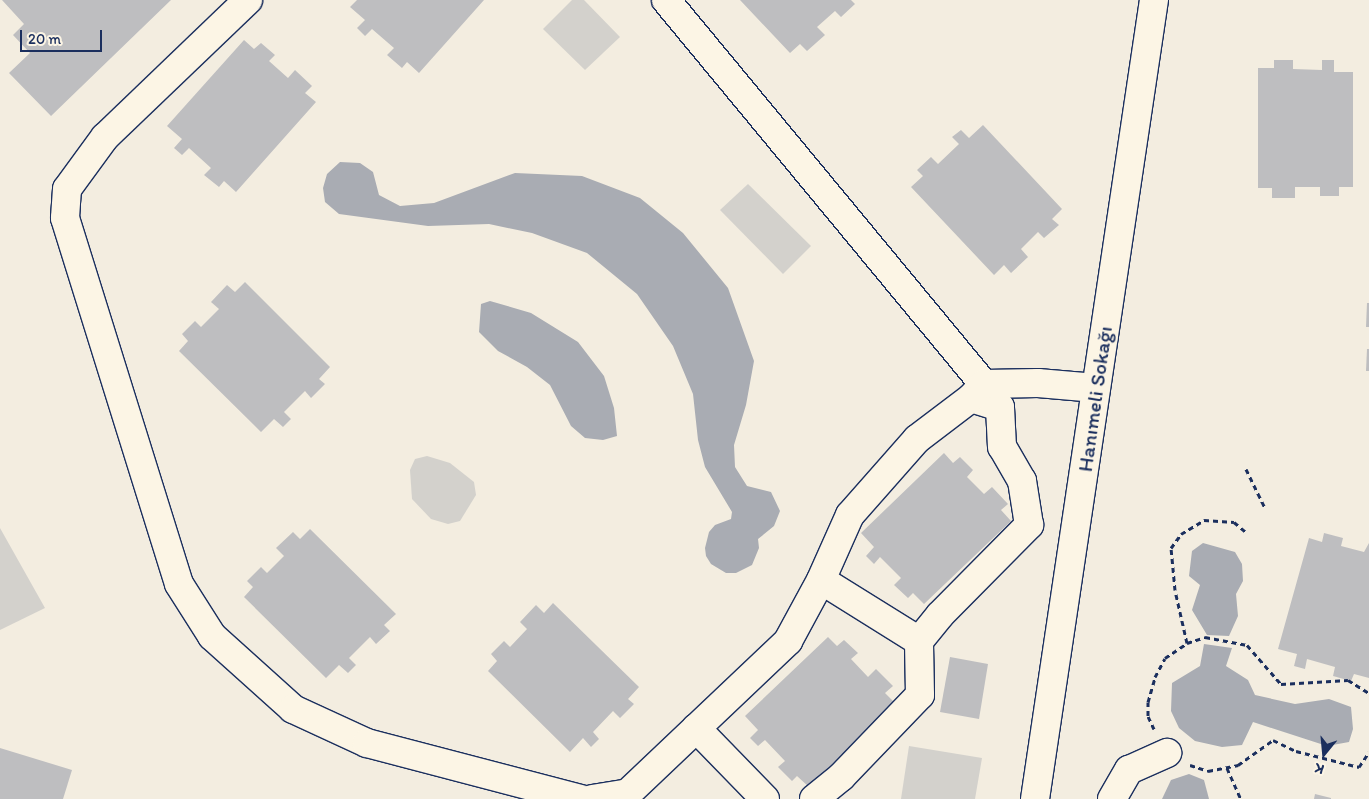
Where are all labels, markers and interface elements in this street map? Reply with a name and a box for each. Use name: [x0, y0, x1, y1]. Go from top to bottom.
scale bar: [22, 20, 105, 52]
text: 20 m: [28, 30, 61, 48]
street label: Hanımeli Sokağı: [1072, 325, 1118, 473]
north arrow: [1299, 729, 1349, 779]
text: K: [1313, 759, 1326, 778]

